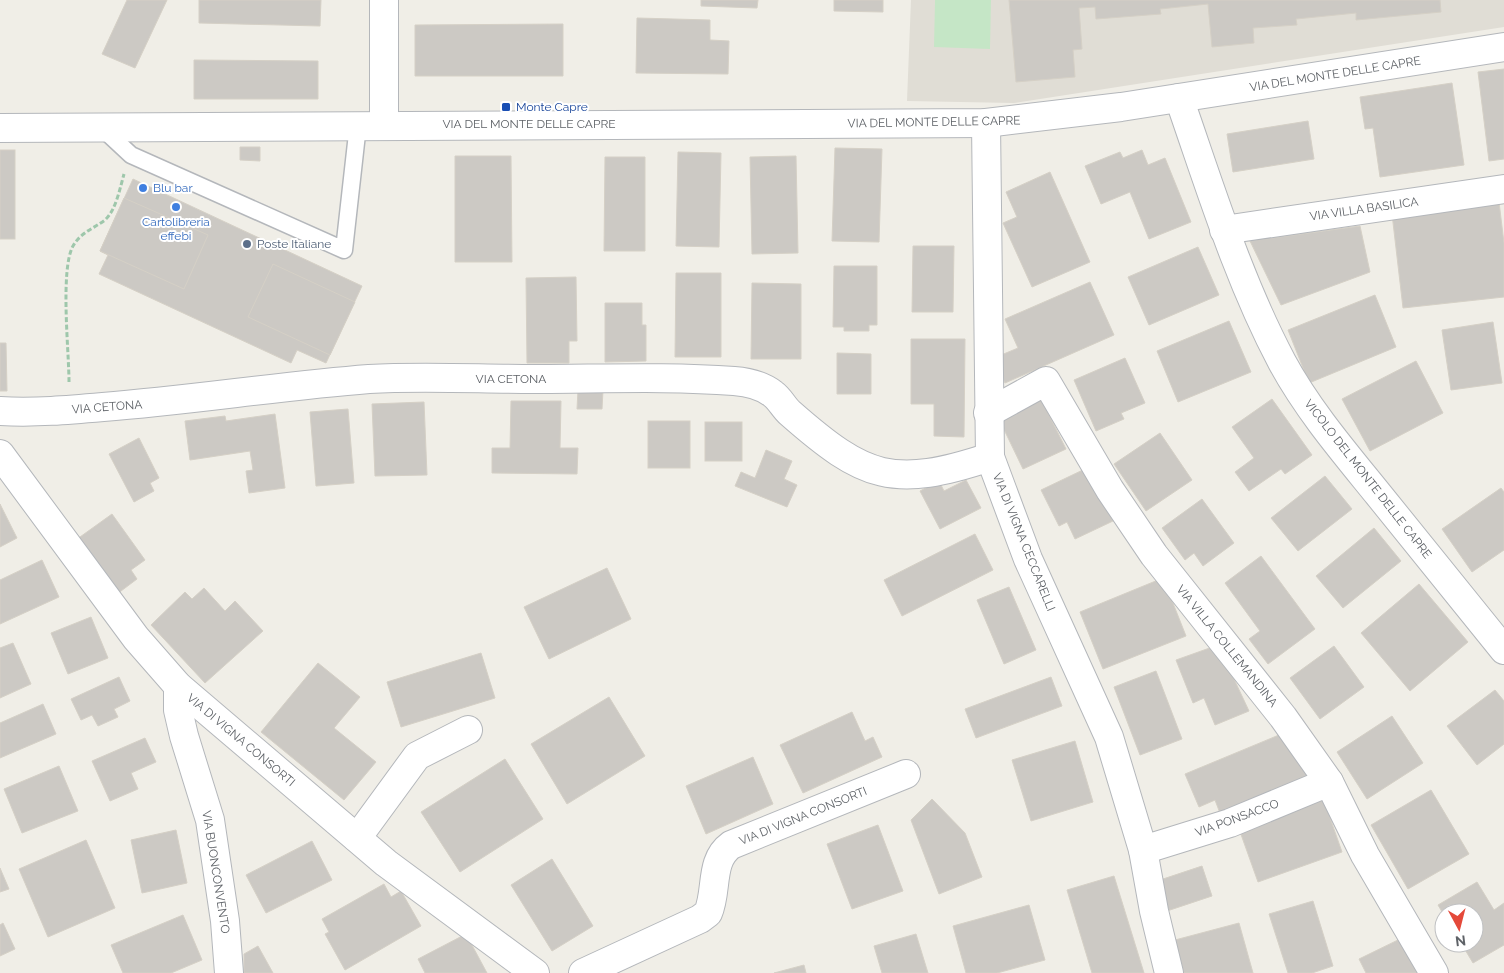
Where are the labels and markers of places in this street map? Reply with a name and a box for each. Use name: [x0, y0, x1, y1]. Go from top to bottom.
place label: Monte Capre: [516, 100, 588, 114]
marker: Monte Capre: [500, 101, 512, 113]
place label: Blu bar: [153, 181, 193, 195]
marker: Blu bar: [137, 182, 149, 194]
marker: Cartolibreria effebi: [170, 201, 182, 213]
place label: Cartolibreria effebi: [142, 215, 210, 243]
place label: Poste Italiane: [257, 237, 331, 251]
marker: Poste Italiane: [241, 238, 253, 250]

